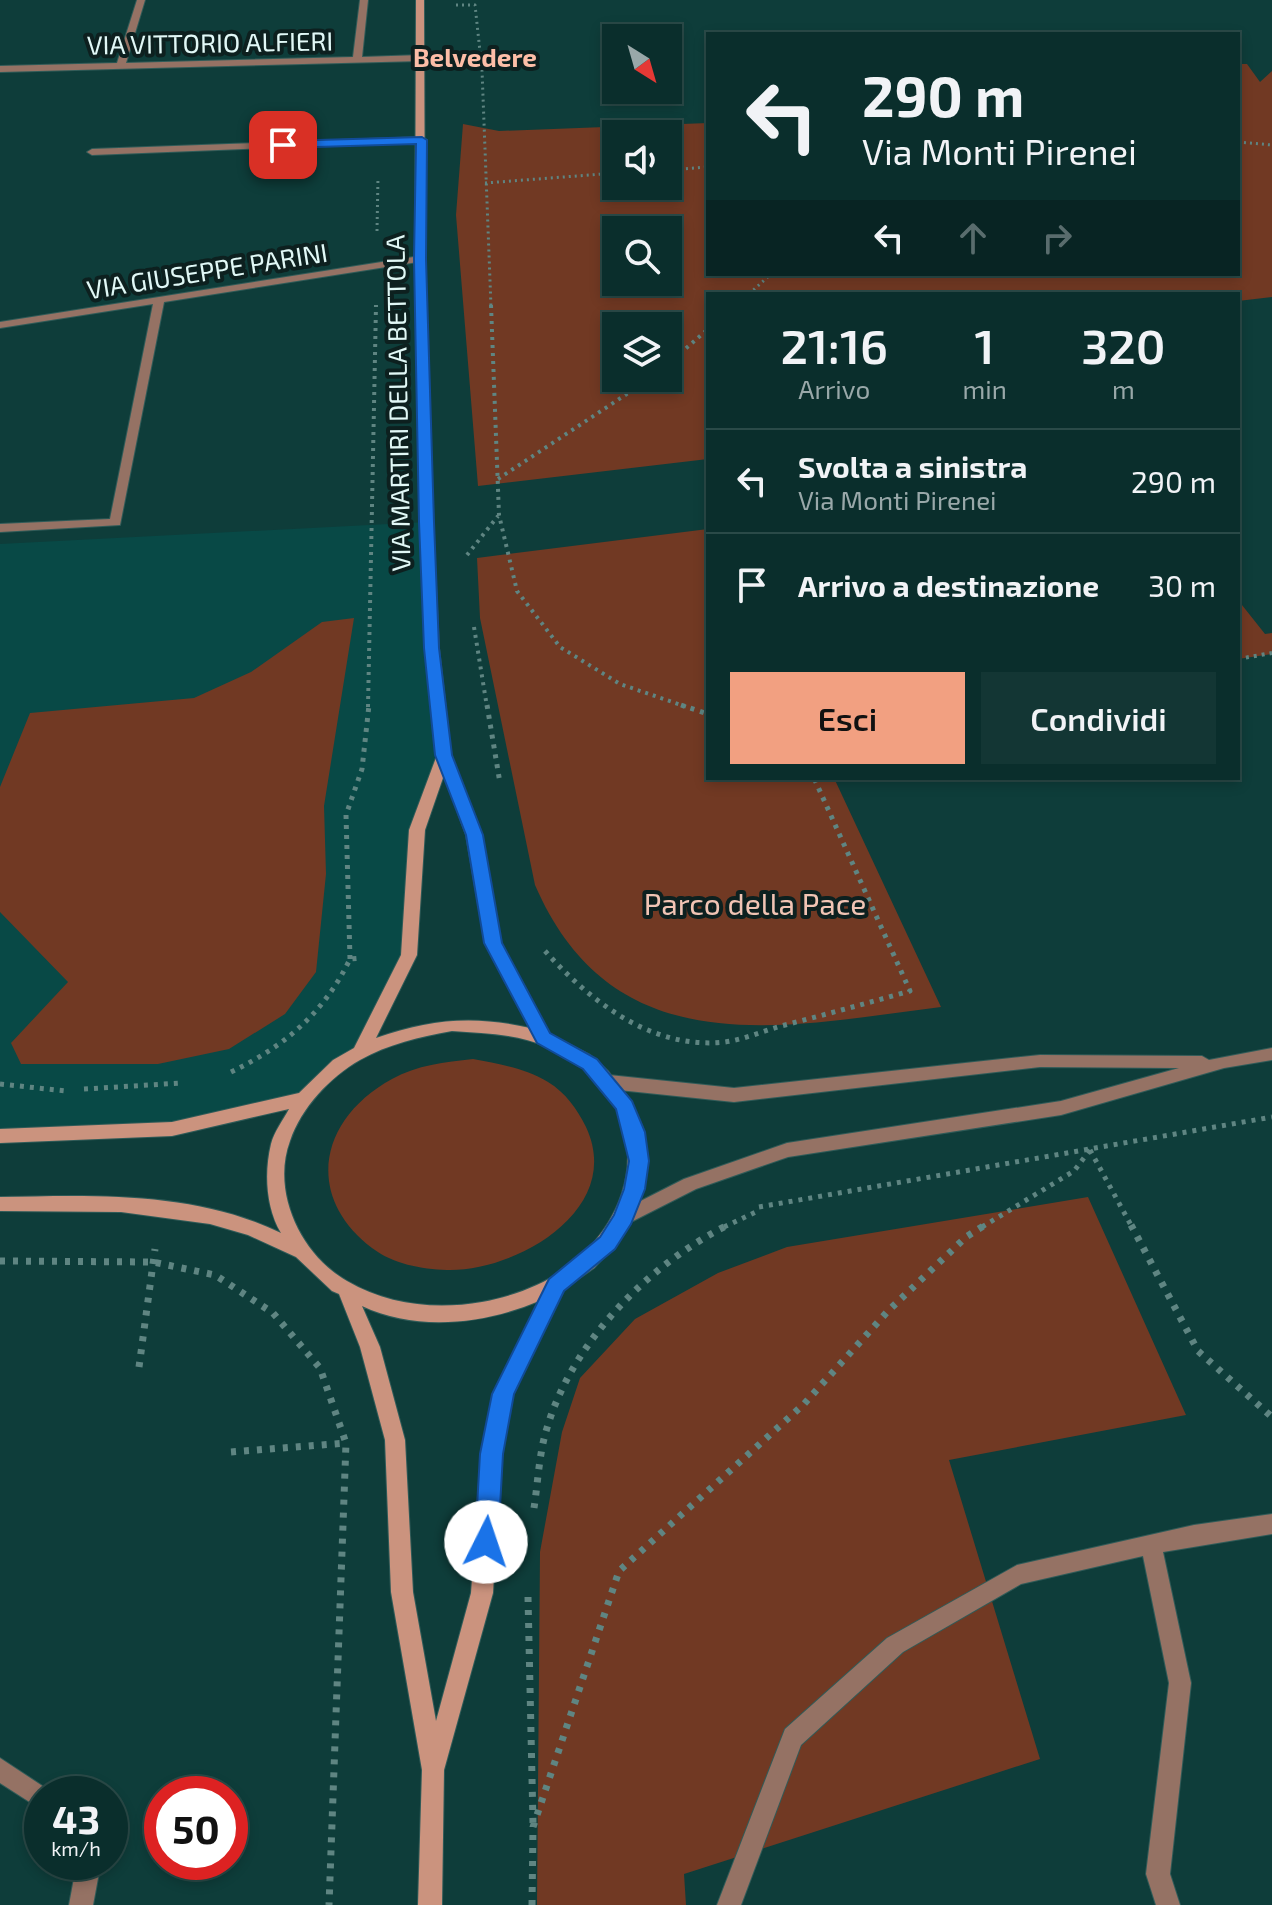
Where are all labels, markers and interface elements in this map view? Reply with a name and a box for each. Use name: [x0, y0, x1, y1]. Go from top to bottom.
street label: VIA VITTORIO ALFIERI: [87, 24, 333, 60]
north arrow: [602, 24, 682, 104]
map controls: [602, 24, 682, 392]
district label: Belvedere: [413, 41, 537, 72]
text: 290 m: [862, 61, 1024, 128]
icon: left: [730, 64, 834, 168]
pin: [249, 111, 317, 179]
button: sound: [602, 120, 682, 200]
icon: arrive: [261, 123, 305, 167]
text: Via Monti Pirenei: [862, 129, 1137, 172]
button: search: [602, 216, 682, 296]
icon: left: [867, 216, 911, 260]
icon: ahead: [951, 216, 995, 260]
icon: right: [1035, 216, 1079, 260]
street label: VIA MARTIRI DELLA BETTOLA: [379, 234, 415, 572]
street label: VIA GIUSEPPE PARINI: [84, 236, 330, 304]
button: layers: [602, 312, 682, 392]
text: 21:16: [780, 316, 888, 374]
text: 1: [975, 316, 995, 374]
text: 320: [1081, 316, 1165, 374]
text: Arrivo: [798, 373, 870, 404]
text: min: [962, 373, 1007, 404]
text: m: [1112, 373, 1135, 404]
text: Svolta a sinistra: [798, 448, 1027, 484]
icon: left: [730, 459, 774, 503]
text: 290 m: [1131, 463, 1216, 499]
text: Via Monti Pirenei: [798, 484, 997, 515]
icon: arrive: [730, 563, 774, 607]
text: Arrivo a destinazione: [798, 567, 1099, 603]
text: 30 m: [1148, 567, 1216, 603]
button: Esci: [730, 672, 965, 764]
button: Condividi: [981, 672, 1216, 764]
park label: Parco della Pace: [644, 885, 866, 921]
position arrow: [444, 1500, 528, 1584]
speed limit sign: 50: [144, 1776, 248, 1880]
text: 43: [52, 1794, 100, 1842]
text: km/h: [51, 1836, 101, 1860]

